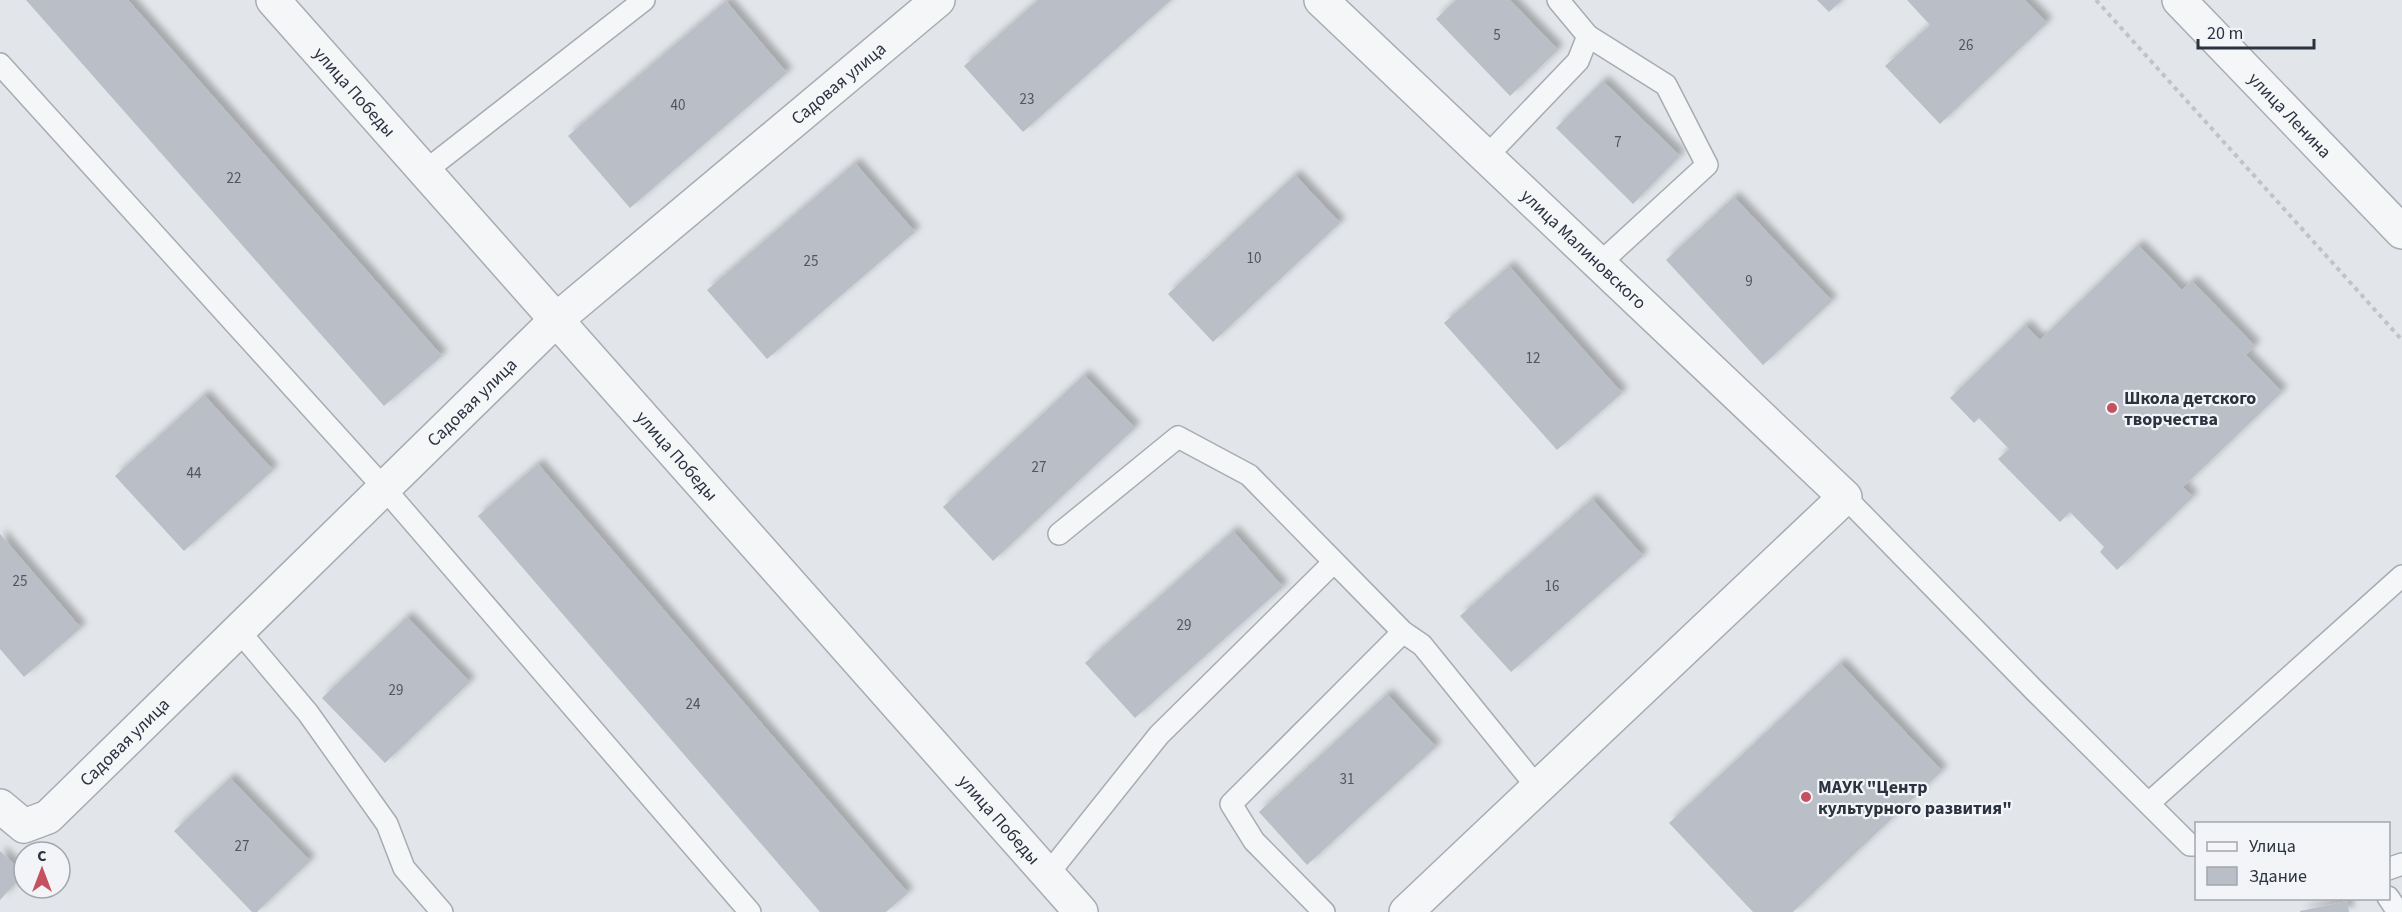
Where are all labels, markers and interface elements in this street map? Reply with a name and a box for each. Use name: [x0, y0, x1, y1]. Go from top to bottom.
scale bar: [2198, 12, 2314, 50]
text: 20 m: [2207, 21, 2243, 46]
house number: 5: [1493, 25, 1501, 46]
house number: 26: [1959, 35, 1973, 56]
street label: Садовая улица: [786, 37, 892, 131]
street label: улица Победы: [307, 42, 401, 143]
street label: улица Ленина: [2242, 67, 2337, 164]
house number: 23: [1020, 89, 1034, 110]
house number: 40: [671, 95, 685, 116]
house number: 7: [1614, 132, 1622, 153]
house number: 22: [227, 168, 241, 189]
street label: улица Малиновского: [1515, 184, 1652, 315]
house number: 10: [1247, 248, 1261, 269]
house number: 25: [804, 251, 818, 272]
house number: 9: [1745, 271, 1753, 292]
house number: 12: [1526, 348, 1540, 369]
street label: Садовая улица: [422, 353, 523, 452]
place label: Школа детского творчества: [2124, 386, 2256, 432]
marker: Школа детского творчества: [2105, 401, 2119, 415]
street label: улица Победы: [630, 406, 723, 507]
house number: 27: [1032, 457, 1046, 478]
house number: 44: [187, 463, 202, 484]
house number: 25: [13, 571, 27, 592]
house number: 16: [1545, 576, 1559, 597]
house number: 29: [1177, 615, 1191, 636]
house number: 29: [389, 680, 403, 701]
street label: Садовая улица: [74, 693, 176, 792]
house number: 24: [686, 694, 701, 715]
street label: улица Победы: [952, 769, 1045, 870]
house number: 31: [1340, 769, 1354, 790]
place label: МАУК "Центр культурного развития": [1818, 775, 2012, 821]
marker: МАУК "Центр культурного развития": [1799, 790, 1813, 804]
legend: [2195, 822, 2390, 900]
text: Улица: [2249, 834, 2296, 859]
house number: 27: [235, 836, 249, 857]
north arrow: [12, 840, 72, 900]
text: С: [37, 845, 47, 867]
text: Здание: [2249, 864, 2307, 889]

